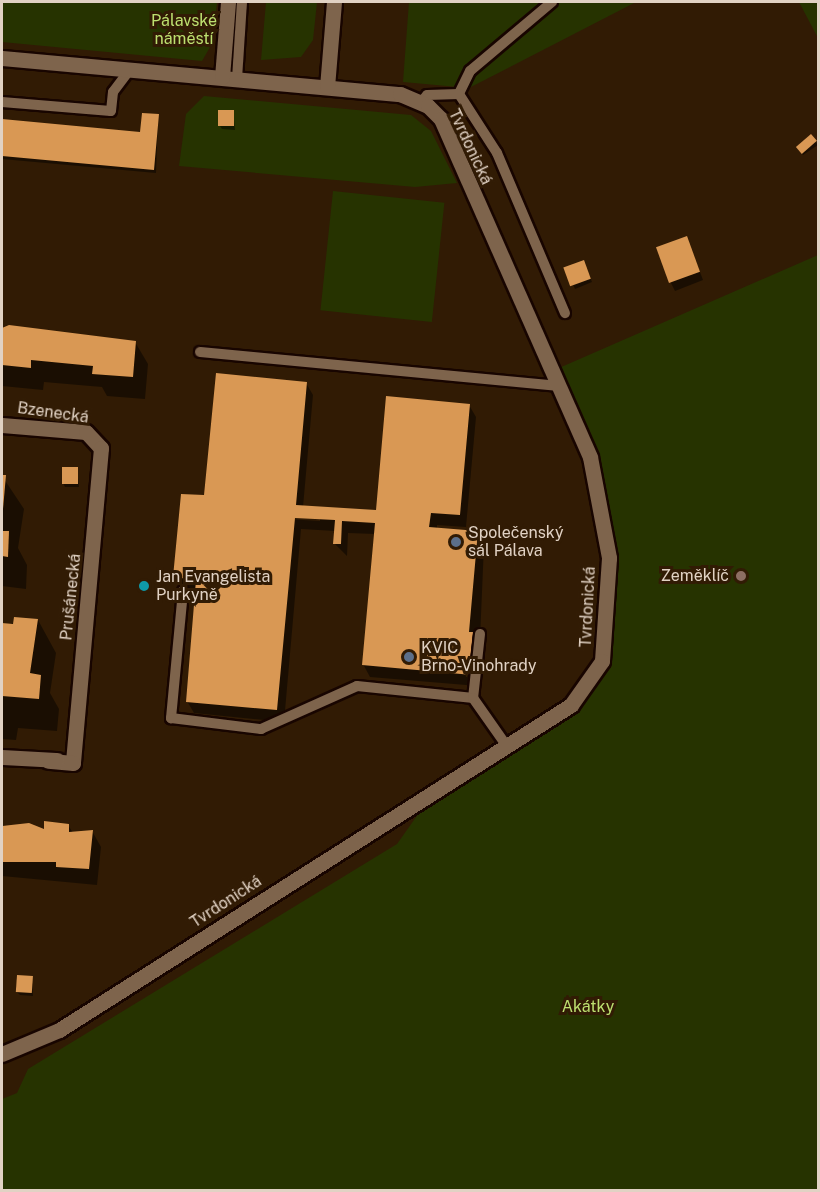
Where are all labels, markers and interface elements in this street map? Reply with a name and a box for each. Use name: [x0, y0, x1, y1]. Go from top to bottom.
park label: Pálavské náměstí: [151, 11, 217, 49]
street label: Tvrdonická: [444, 106, 496, 188]
street label: Bzenecká: [16, 398, 90, 428]
place label: Společenský sál Pálava: [468, 523, 564, 561]
marker: Společenský sál Pálava: [449, 535, 463, 549]
street label: Prušánecká: [57, 553, 85, 641]
street label: Tvrdonická: [576, 566, 600, 648]
place label: Zeměklíč: [661, 566, 729, 586]
place label: Jan Evangelista Purkyně: [156, 567, 270, 605]
marker: Zeměklíč: [734, 569, 748, 583]
marker: Jan Evangelista Purkyně: [137, 579, 151, 593]
place label: KVIC Brno-Vinohrady: [421, 638, 536, 676]
marker: KVIC Brno-Vinohrady: [402, 650, 416, 664]
street label: Tvrdonická: [187, 872, 265, 932]
park label: Akátky: [562, 997, 614, 1017]

